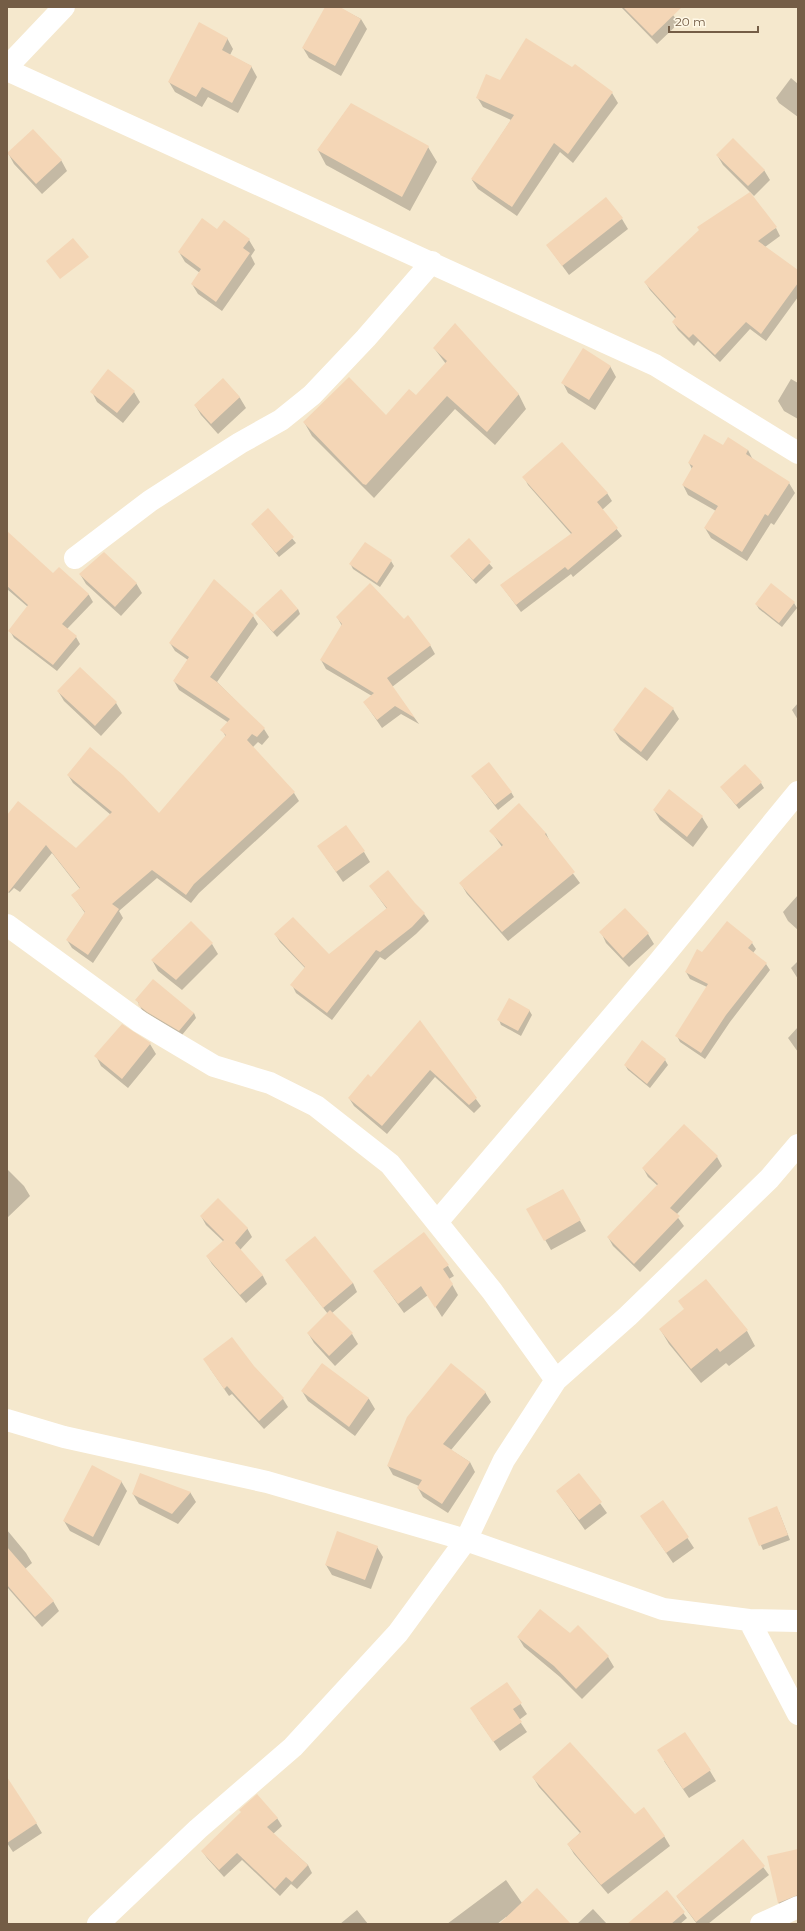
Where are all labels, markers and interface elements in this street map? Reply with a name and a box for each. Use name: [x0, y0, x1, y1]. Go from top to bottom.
scale bar: [669, 8, 758, 34]
text: 20 m: [675, 14, 706, 29]

